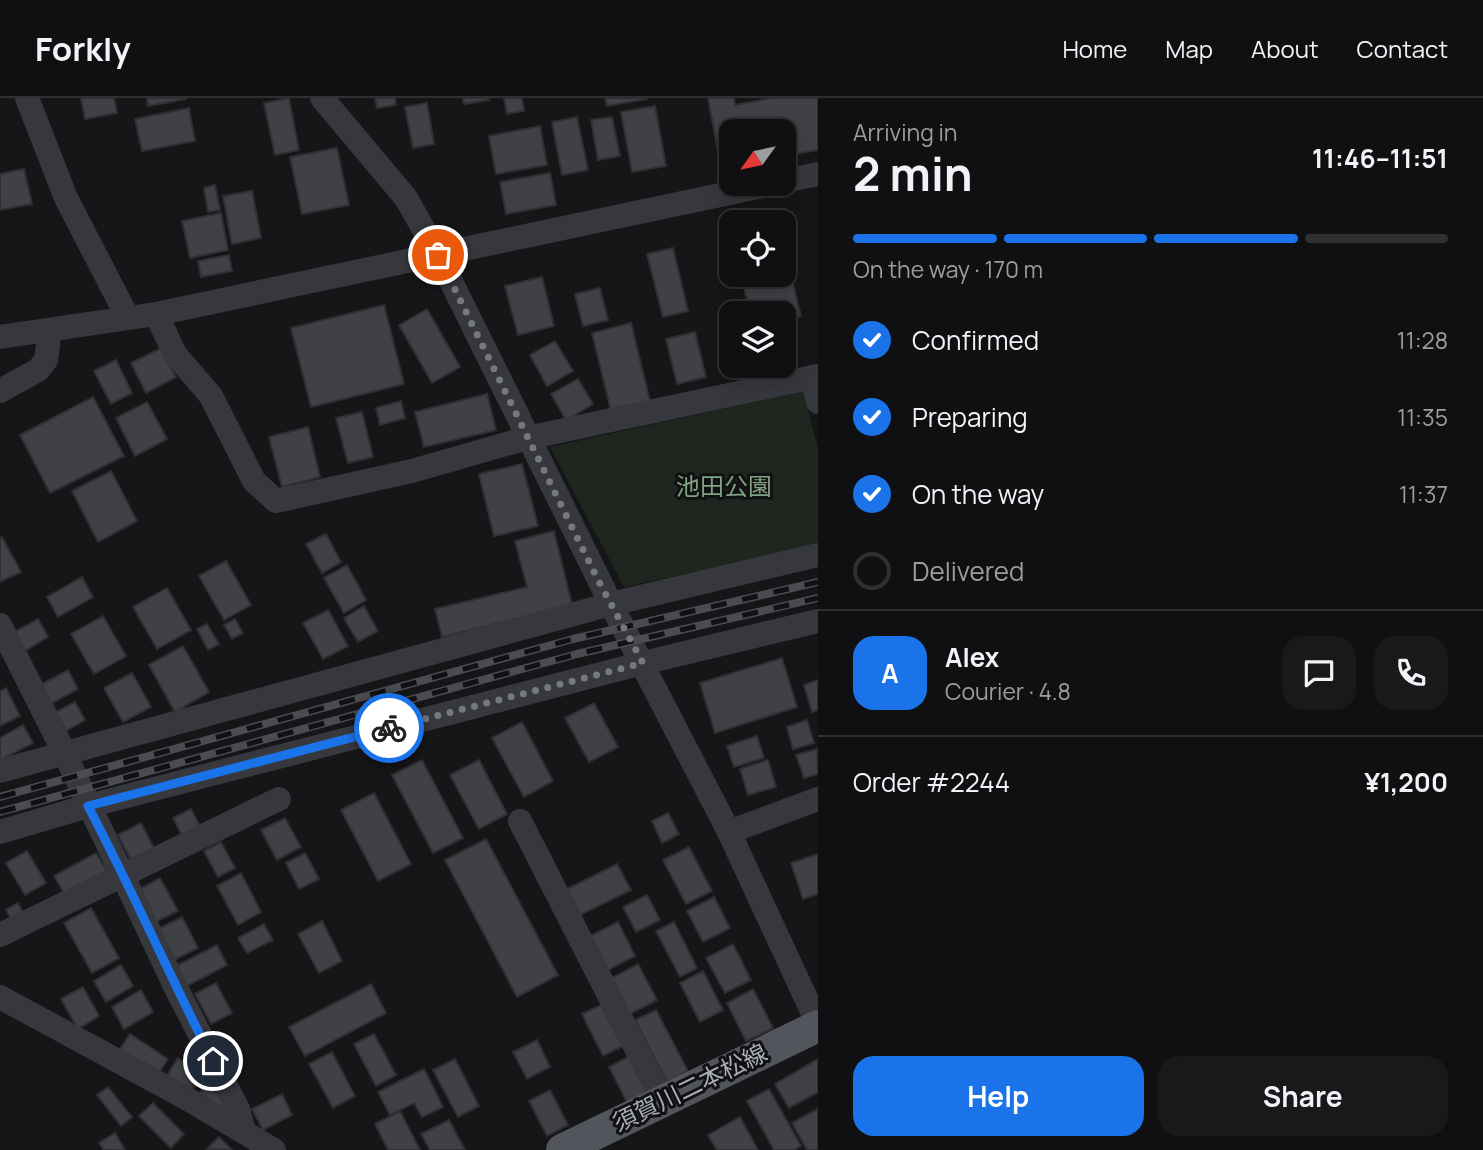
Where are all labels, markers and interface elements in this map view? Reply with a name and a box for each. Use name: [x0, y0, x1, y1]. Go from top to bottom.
text: Forkly: [35, 26, 131, 71]
text: Home: [1062, 32, 1127, 65]
text: Map: [1165, 32, 1213, 65]
text: About: [1251, 32, 1319, 65]
text: Contact: [1357, 32, 1448, 65]
text: Arriving in: [853, 116, 958, 148]
north arrow: [719, 119, 796, 196]
map controls: [719, 119, 796, 378]
text: 11:46–11:51: [1312, 140, 1448, 176]
text: 2 min: [853, 142, 973, 205]
button: locate: [719, 210, 796, 287]
pin: [408, 225, 468, 285]
icon: bag: [419, 236, 457, 274]
text: On the way · 170 m: [853, 253, 1043, 285]
button: layers: [719, 301, 796, 378]
icon: check: [853, 321, 891, 359]
text: Confirmed: [912, 322, 1039, 358]
text: 11:28: [1397, 324, 1448, 356]
icon: check: [853, 398, 891, 436]
text: Preparing: [912, 399, 1028, 435]
text: 11:35: [1397, 401, 1448, 433]
park label: 池田公園: [676, 469, 772, 502]
icon: check: [853, 475, 891, 513]
text: On the way: [912, 476, 1044, 512]
text: 11:37: [1399, 478, 1448, 510]
text: Delivered: [912, 553, 1024, 589]
button: chat: [1282, 636, 1356, 710]
button: phone: [1374, 636, 1448, 710]
text: Alex: [945, 639, 999, 675]
text: A: [881, 655, 899, 691]
text: Courier · 4.8: [945, 675, 1071, 707]
courier: [354, 693, 424, 763]
icon: bike: [370, 709, 408, 747]
text: Order #2244: [853, 764, 1010, 800]
text: ¥1,200: [1364, 764, 1448, 800]
pin: [183, 1031, 243, 1091]
street label: 須賀川二本松線: [607, 1035, 772, 1138]
icon: home: [194, 1042, 232, 1080]
button: Help: [853, 1056, 1144, 1136]
button: Share: [1158, 1056, 1448, 1136]

